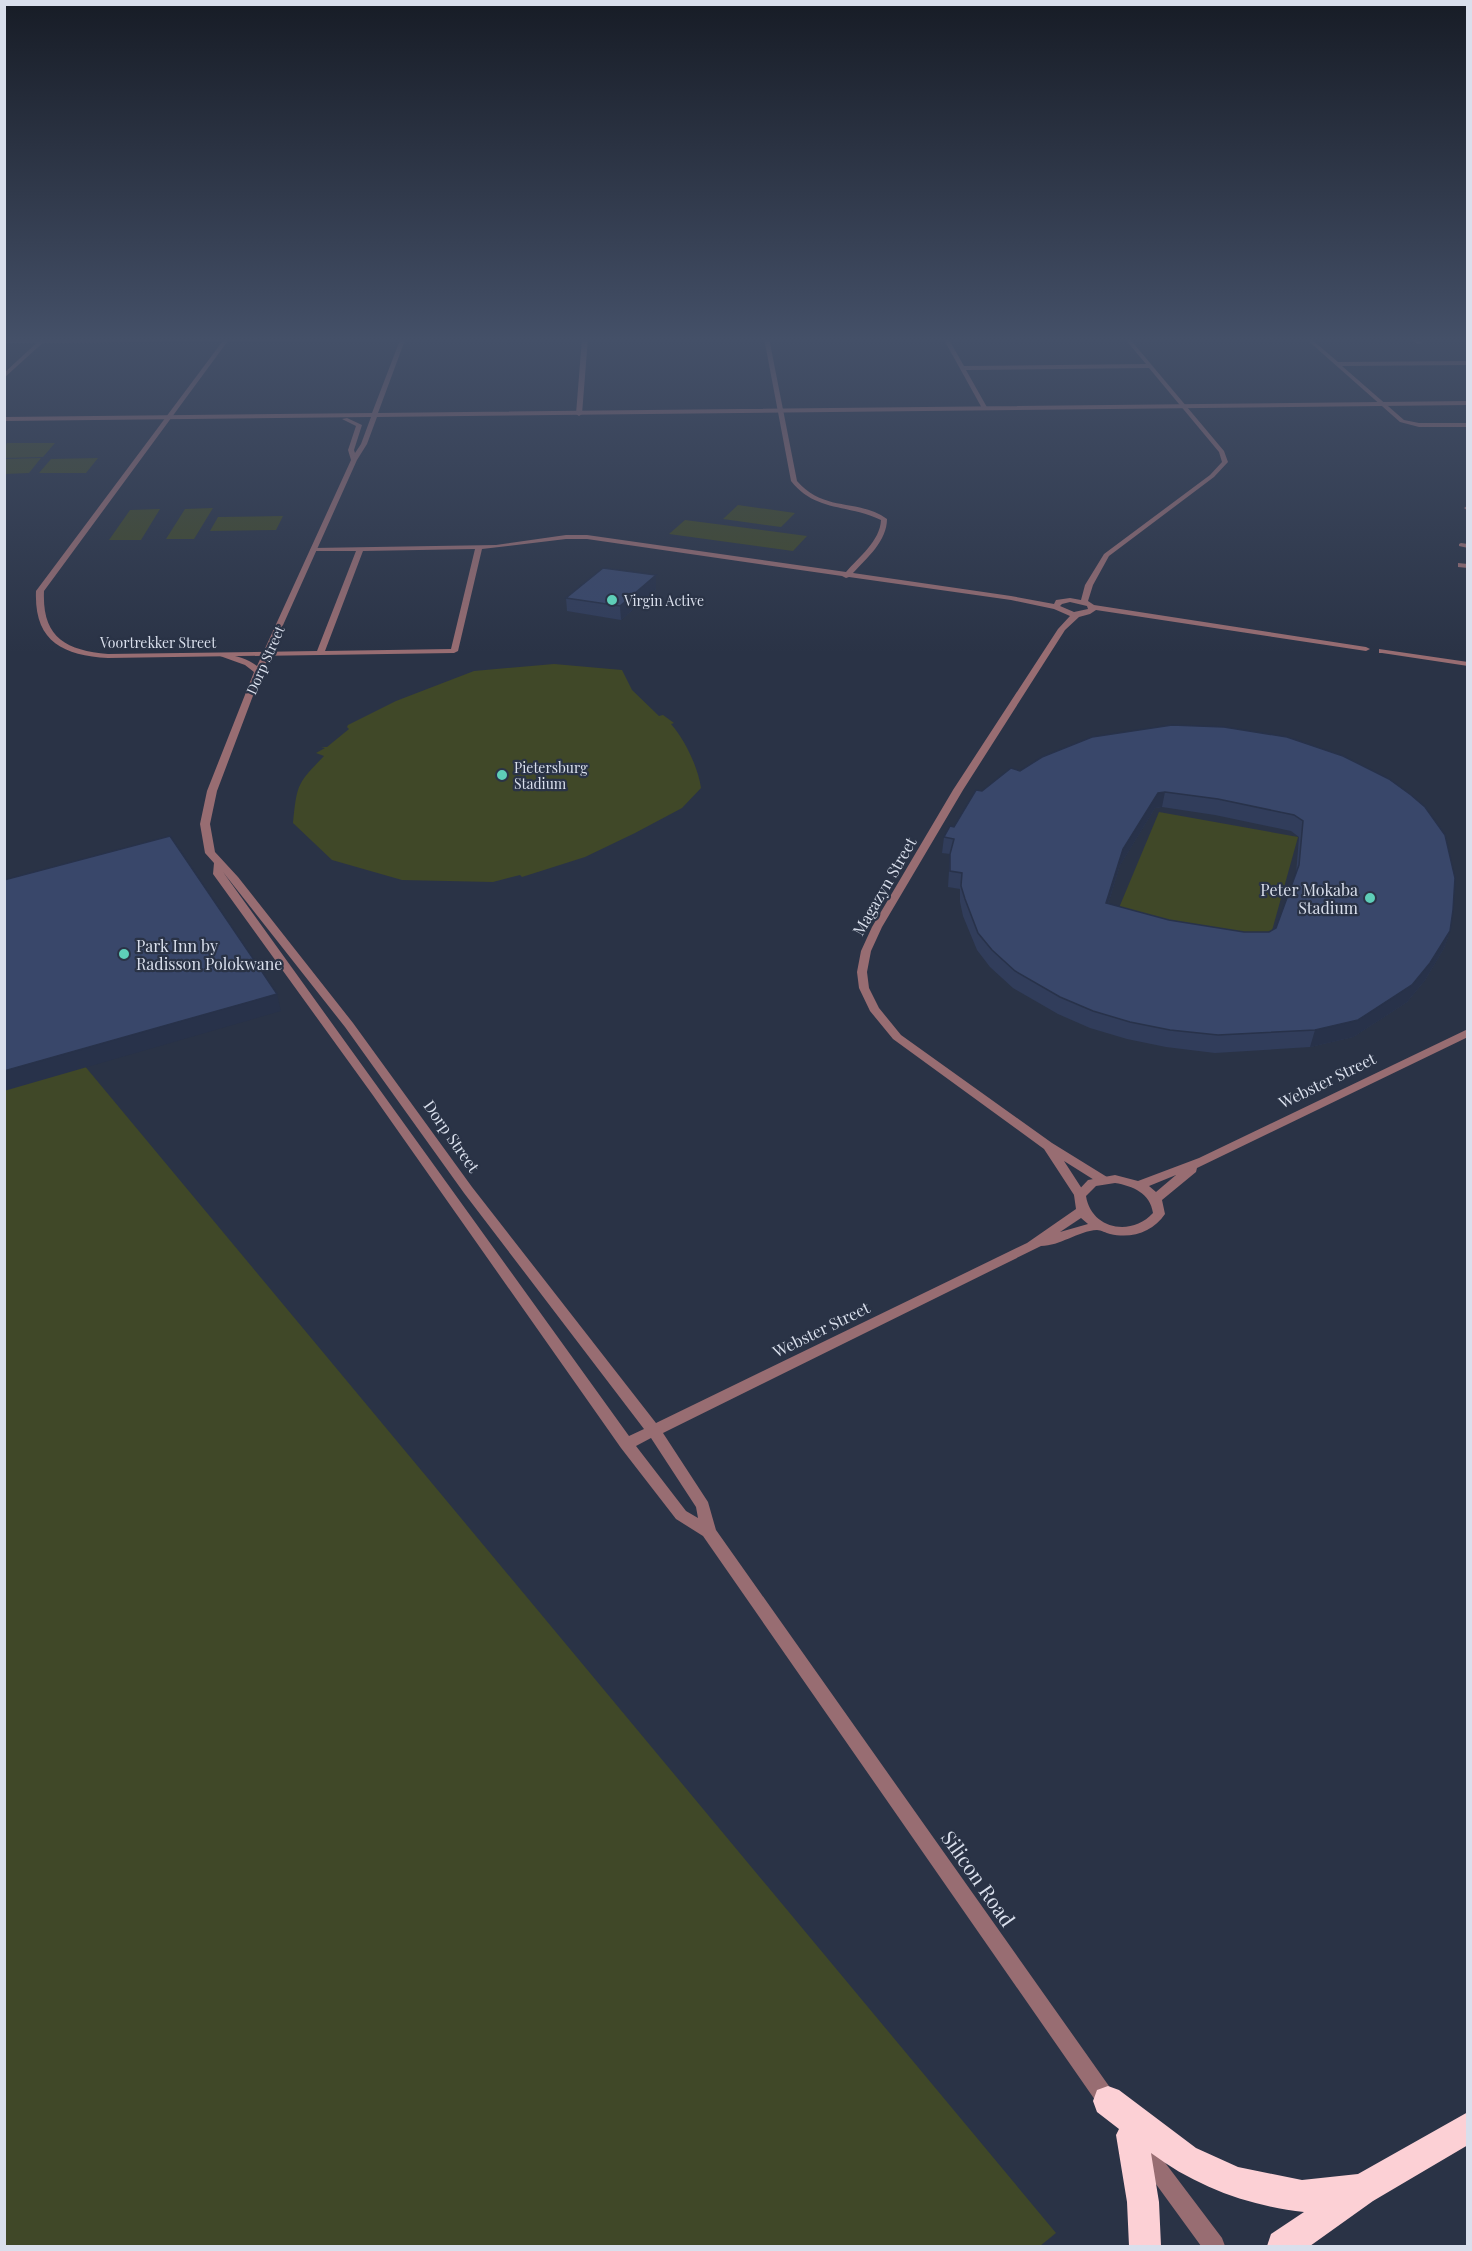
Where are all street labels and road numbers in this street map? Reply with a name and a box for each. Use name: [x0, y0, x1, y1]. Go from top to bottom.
street label: Dorp Street: [241, 622, 289, 697]
street label: Voortrekker Street: [99, 633, 217, 652]
street label: Magazyn Street: [847, 833, 921, 939]
street label: Webster Street: [1274, 1047, 1379, 1113]
street label: Dorp Street: [419, 1096, 485, 1177]
street label: Webster Street: [768, 1296, 873, 1362]
street label: Silicon Road: [936, 1825, 1022, 1932]

